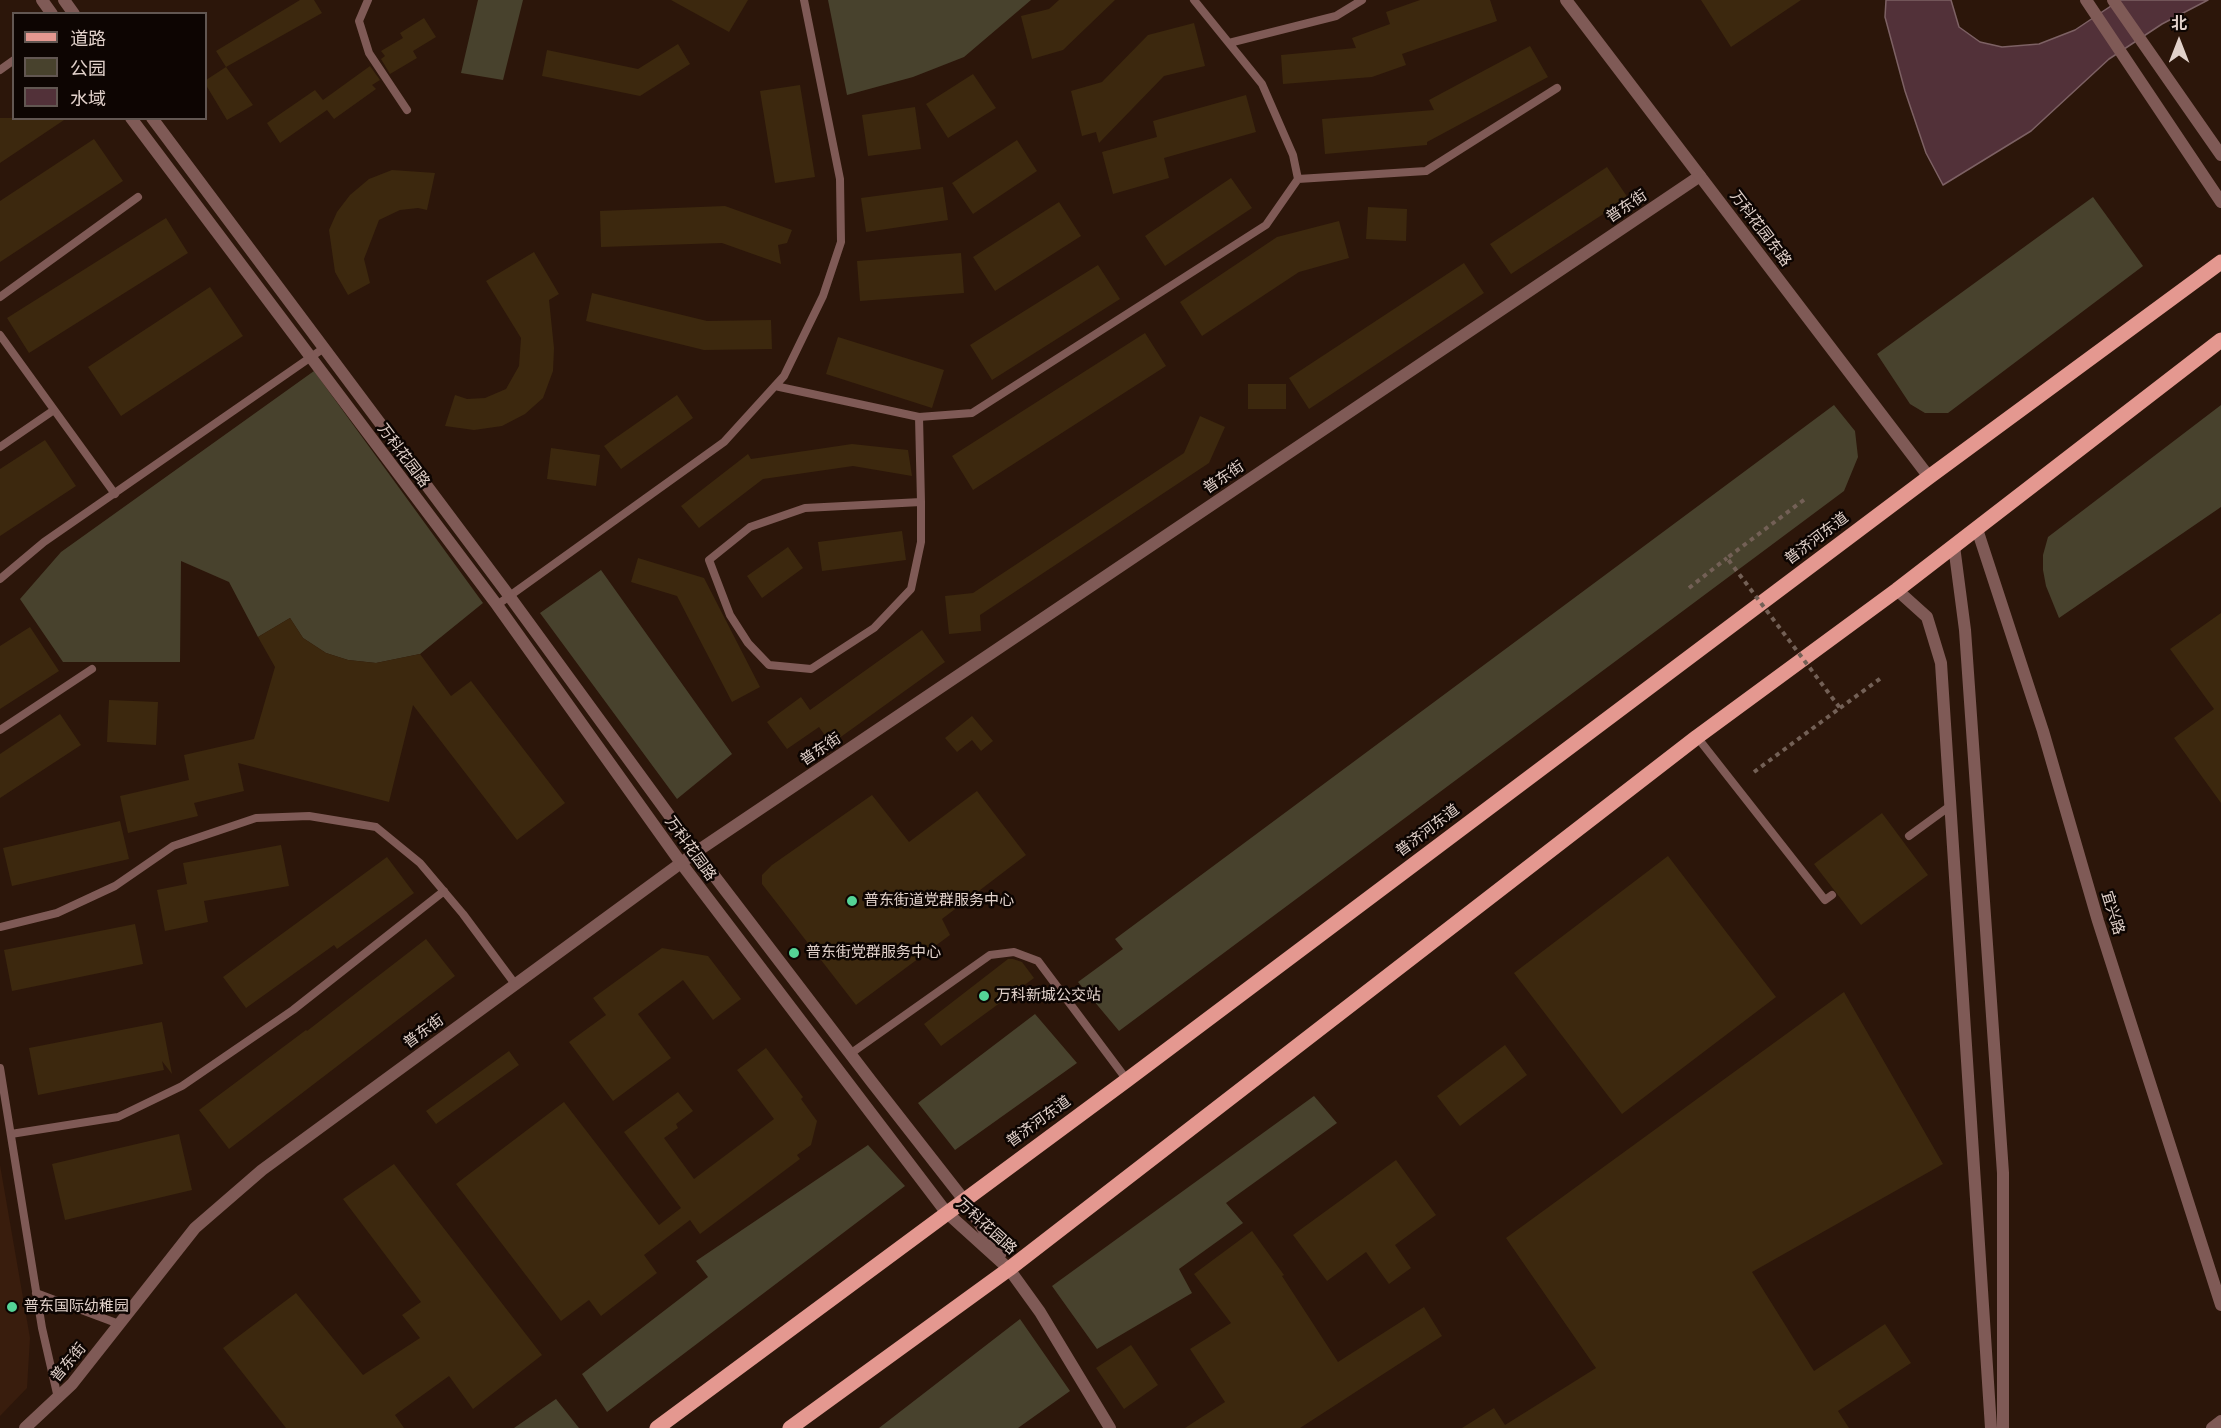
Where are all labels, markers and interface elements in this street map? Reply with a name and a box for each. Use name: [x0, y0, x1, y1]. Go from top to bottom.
legend: [12, 12, 207, 120]
north arrow: [2149, 12, 2209, 72]
text: 北: [2171, 14, 2187, 34]
text: 道路: [70, 28, 106, 50]
text: 公园: [70, 58, 106, 80]
text: 水域: [70, 88, 106, 110]
street label: 普东街: [1603, 187, 1651, 227]
street label: 万科花园东路: [1726, 188, 1794, 270]
street label: 万科花园路: [373, 421, 433, 491]
street label: 普东街: [1200, 458, 1248, 498]
street label: 普济河东道: [1782, 509, 1852, 569]
street label: 普东街: [797, 730, 845, 770]
street label: 普济河东道: [1393, 801, 1463, 861]
street label: 万科花园路: [661, 813, 719, 885]
street label: 宜兴路: [2097, 889, 2127, 937]
place label: 普东街道党群服务中心: [864, 892, 1014, 910]
marker: 普东街道党群服务中心: [845, 894, 859, 908]
place label: 普东街党群服务中心: [806, 944, 941, 962]
marker: 普东街党群服务中心: [787, 946, 801, 960]
place label: 万科新城公交站: [996, 987, 1101, 1005]
marker: 万科新城公交站: [977, 989, 991, 1003]
street label: 普东街: [401, 1011, 447, 1053]
street label: 普济河东道: [1003, 1093, 1075, 1151]
street label: 万科花园路: [952, 1195, 1020, 1259]
place label: 普东国际幼稚园: [24, 1298, 129, 1316]
marker: 普东国际幼稚园: [5, 1300, 19, 1314]
street label: 普东街: [48, 1340, 90, 1386]

